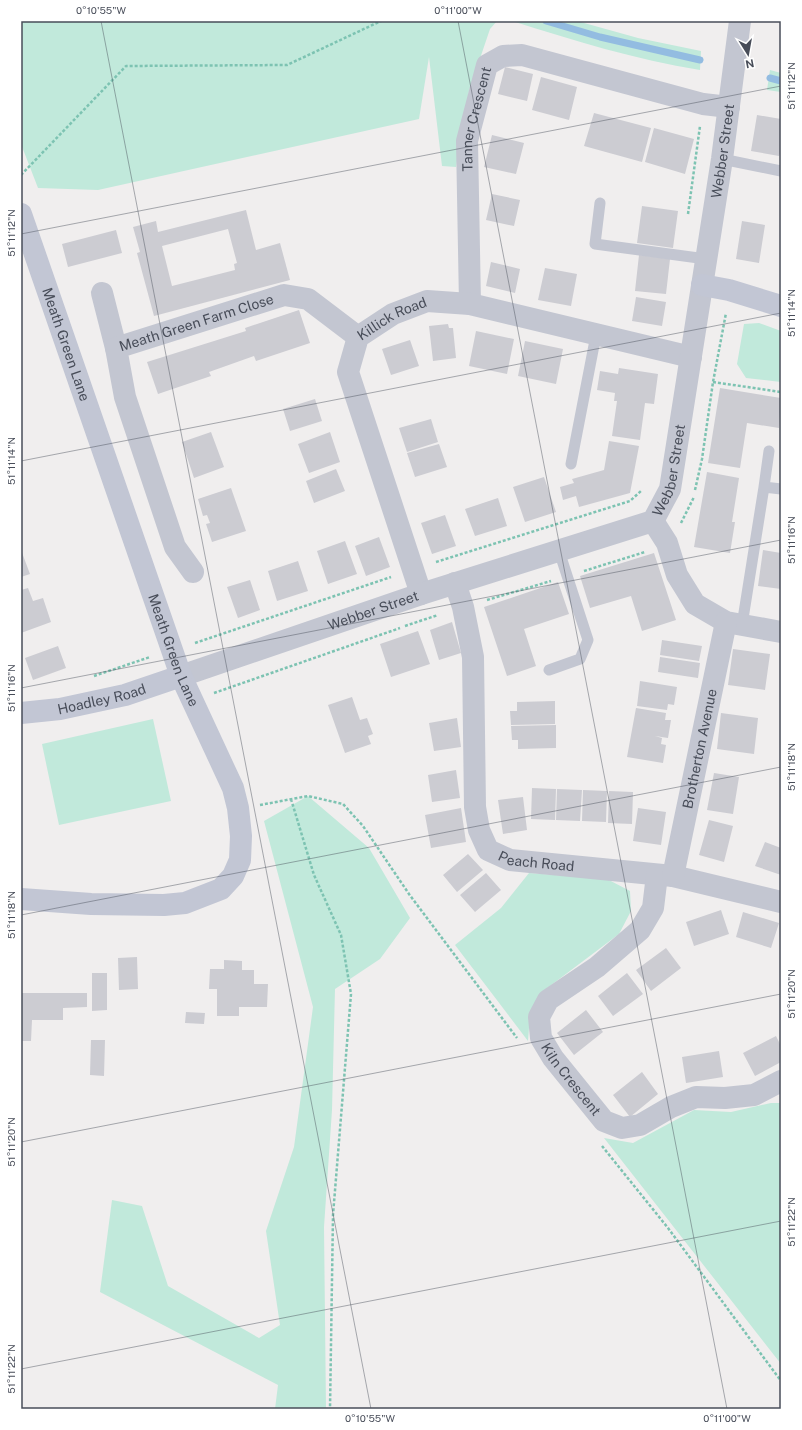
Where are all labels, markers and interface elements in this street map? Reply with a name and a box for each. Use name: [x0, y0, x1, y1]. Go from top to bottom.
text: 0°10'55"W: [76, 4, 126, 16]
text: 0°11'00"W: [434, 4, 482, 16]
north arrow: [728, 34, 768, 74]
text: N: [745, 57, 755, 71]
text: 51°11'12"N: [785, 62, 797, 110]
street label: Tanner Crescent: [459, 65, 494, 172]
street label: Webber Street: [708, 103, 737, 199]
text: 51°11'12"N: [5, 209, 17, 257]
street label: Meath Green Lane: [39, 285, 93, 403]
text: 51°11'14"N: [785, 289, 797, 337]
street label: Meath Green Farm Close: [117, 291, 276, 354]
street label: Killick Road: [354, 294, 429, 343]
street label: Webber Street: [649, 423, 688, 519]
text: 51°11'14"N: [5, 437, 17, 485]
text: 51°11'16"N: [785, 516, 797, 564]
street label: Webber Street: [325, 587, 421, 633]
street label: Meath Green Lane: [145, 592, 202, 709]
text: 51°11'16"N: [5, 664, 17, 712]
street label: Hoadley Road: [56, 681, 148, 717]
street label: Brotherton Avenue: [679, 687, 720, 810]
text: 51°11'18"N: [785, 743, 797, 791]
street label: Peach Road: [496, 848, 575, 874]
text: 51°11'18"N: [5, 891, 17, 939]
text: 51°11'20"N: [785, 969, 797, 1019]
street label: Kiln Crescent: [538, 1040, 604, 1119]
text: 51°11'20"N: [5, 1117, 17, 1167]
text: 51°11'22"N: [785, 1197, 797, 1247]
text: 51°11'22"N: [5, 1344, 17, 1394]
text: 0°10'55"W: [345, 1412, 395, 1424]
text: 0°11'00"W: [703, 1412, 751, 1424]

